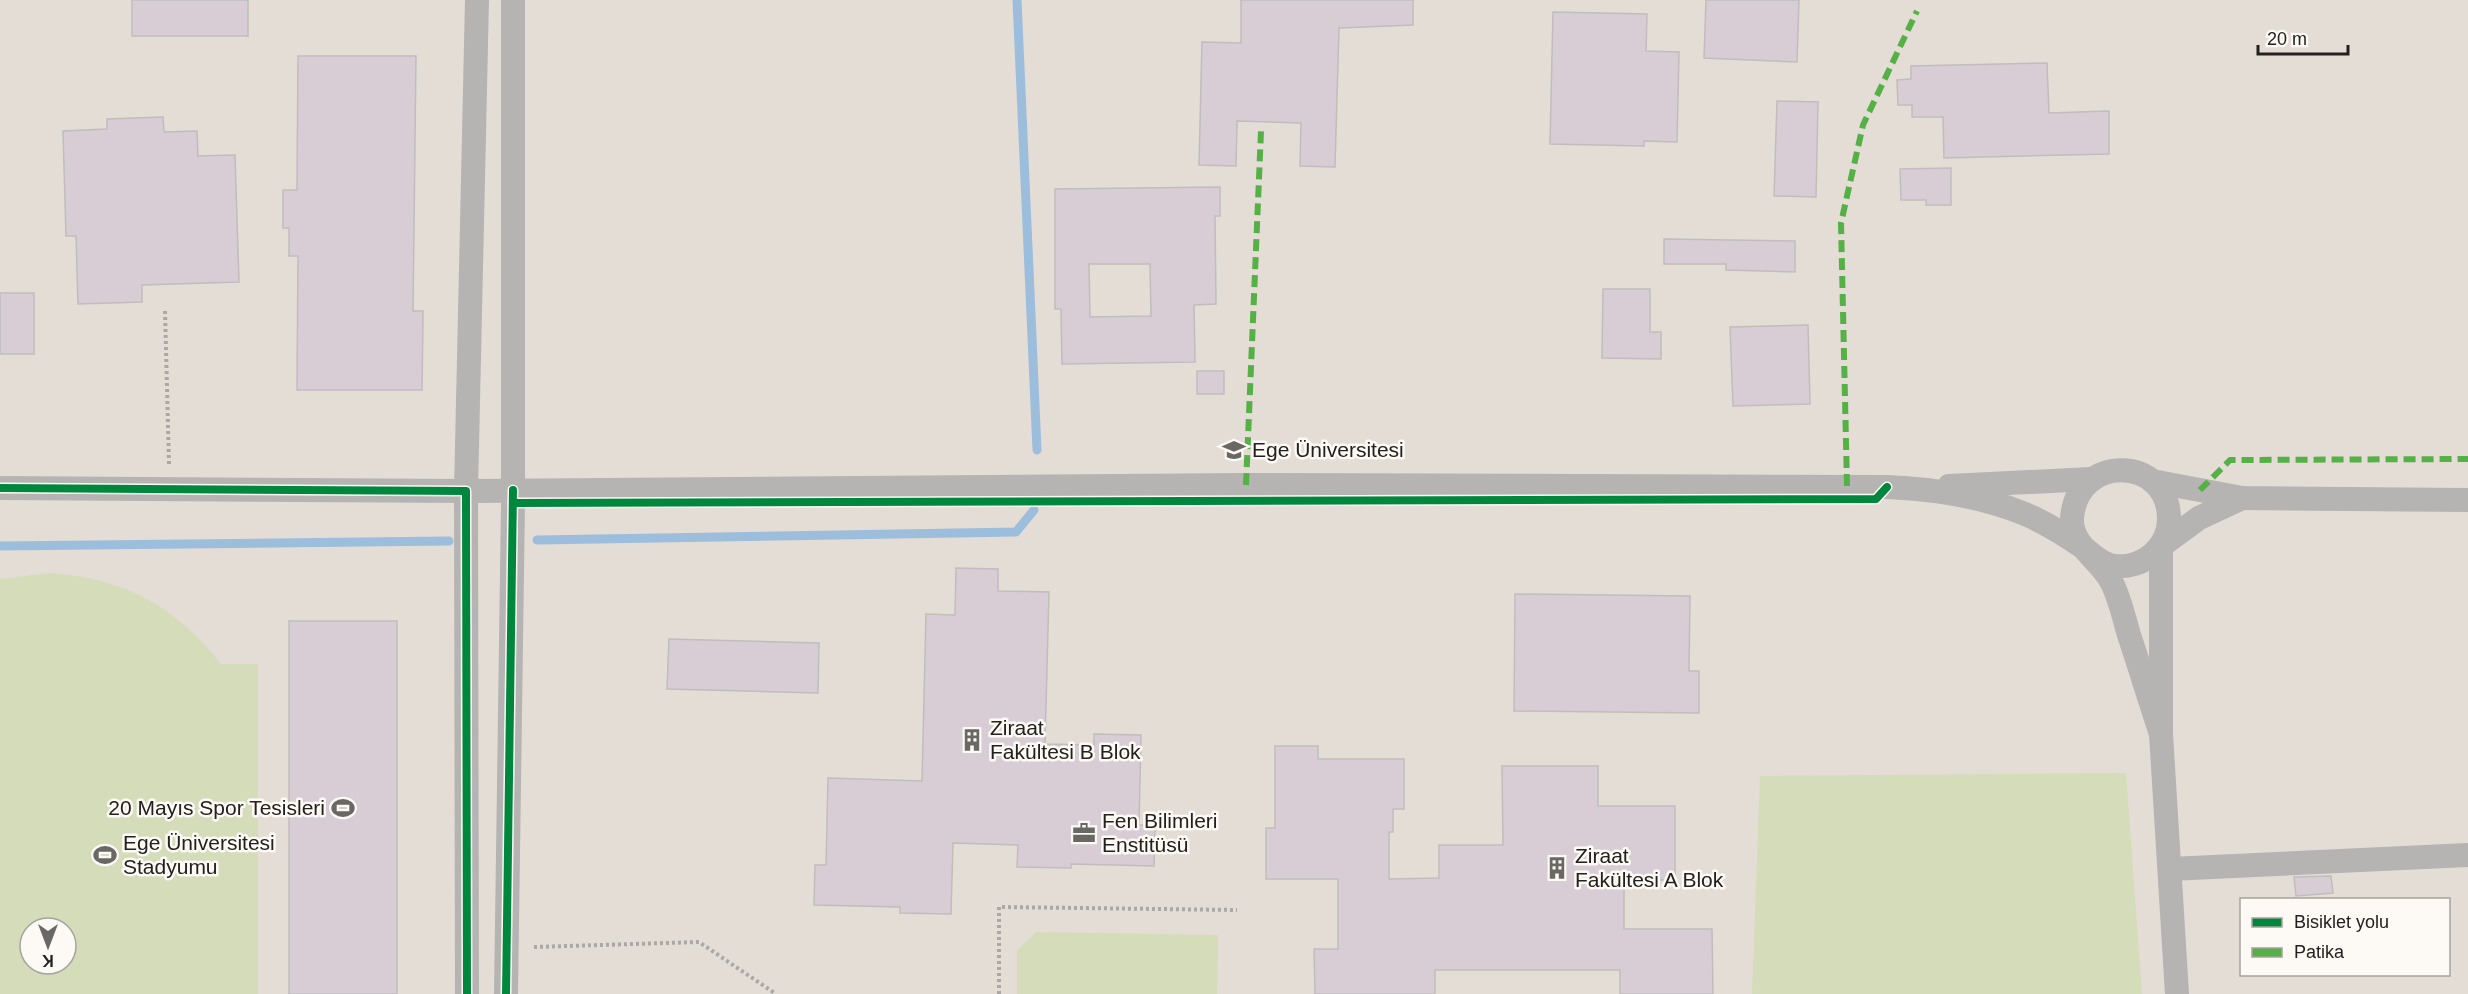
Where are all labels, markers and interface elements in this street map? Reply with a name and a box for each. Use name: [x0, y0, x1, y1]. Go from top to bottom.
scale bar: [2258, 18, 2348, 56]
text: 20 m: [2267, 29, 2307, 49]
school or university icon: Ege Üniversitesi: [1221, 437, 1247, 463]
place label: Ege Üniversitesi: [1252, 438, 1404, 461]
place label: Ziraat Fakültesi B Blok: [990, 716, 1141, 763]
building icon: Ziraat Fakültesi B Blok: [959, 727, 985, 753]
sports icon: 20 Mayıs Spor Tesisleri: [330, 795, 356, 821]
place label: 20 Mayıs Spor Tesisleri: [108, 796, 325, 819]
place label: Fen Bilimleri Enstitüsü: [1102, 809, 1218, 856]
office icon: Fen Bilimleri Enstitüsü: [1071, 820, 1097, 846]
place label: Ege Üniversitesi Stadyumu: [123, 831, 275, 878]
sports icon: Ege Üniversitesi Stadyumu: [92, 842, 118, 868]
place label: Ziraat Fakültesi A Blok: [1575, 844, 1724, 891]
building icon: Ziraat Fakültesi A Blok: [1544, 855, 1570, 881]
legend: [2240, 898, 2450, 976]
text: Bisiklet yolu: [2294, 912, 2389, 932]
north arrow: [18, 916, 78, 976]
text: Patika: [2294, 942, 2345, 962]
text: K: [42, 952, 54, 969]

